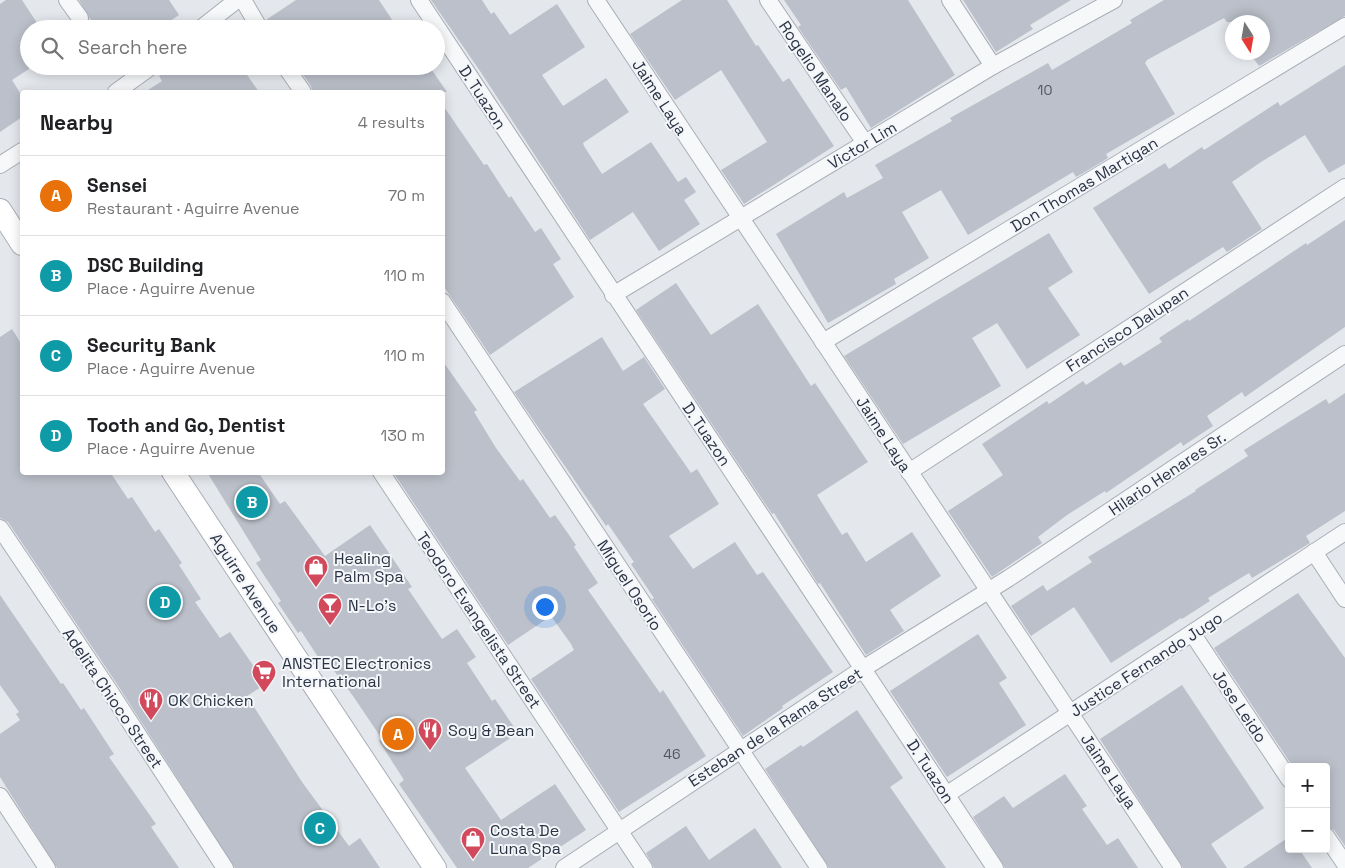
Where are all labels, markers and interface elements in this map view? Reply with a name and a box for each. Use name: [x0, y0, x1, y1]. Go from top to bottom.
north arrow: [1225, 15, 1270, 60]
street label: Rogelio Manalo: [774, 17, 857, 126]
search box: [20, 20, 445, 75]
icon: search: [38, 34, 66, 62]
text: Search here: [78, 35, 188, 60]
street label: Jaime Laya: [627, 55, 692, 139]
street label: D. Tuazon: [454, 61, 511, 133]
house number: 10: [1038, 81, 1052, 99]
text: Nearby: [40, 109, 113, 136]
text: 4 results: [358, 112, 425, 133]
street label: Victor Lim: [824, 117, 900, 174]
street label: Don Thomas Martigan: [1007, 132, 1162, 237]
text: Sensei: [87, 173, 147, 198]
text: A: [51, 185, 61, 206]
text: 70 m: [388, 185, 425, 206]
text: Restaurant · Aguirre Avenue: [87, 198, 300, 219]
text: DSC Building: [87, 253, 204, 278]
text: B: [51, 265, 61, 286]
text: 110 m: [383, 265, 425, 286]
text: Place · Aguirre Avenue: [87, 278, 255, 299]
street label: Francisco Dalupan: [1062, 282, 1192, 377]
text: Security Bank: [87, 333, 216, 358]
text: C: [51, 345, 61, 366]
text: 110 m: [383, 345, 425, 366]
text: Place · Aguirre Avenue: [87, 358, 255, 379]
street label: Jaime Laya: [851, 392, 916, 476]
street label: D. Tuazon: [678, 398, 736, 470]
text: Tooth and Go, Dentist: [87, 413, 285, 438]
text: D: [51, 425, 61, 446]
text: 130 m: [381, 425, 425, 446]
street label: Hilario Henares Sr.: [1105, 426, 1230, 520]
text: Place · Aguirre Avenue: [87, 438, 255, 459]
pin: B: [236, 483, 268, 521]
street label: Teodoro Evangelista Street: [411, 528, 546, 713]
street label: Aguirre Avenue: [205, 529, 286, 638]
street label: Miguel Osorio: [592, 536, 667, 635]
place label: Healing Palm Spa: [334, 548, 404, 587]
shop icon: Healing Palm Spa: [303, 554, 329, 588]
pin: D: [149, 583, 181, 621]
bar icon: N-Lo's: [317, 592, 343, 626]
your location: [532, 594, 558, 620]
place label: N-Lo's: [348, 595, 396, 616]
street label: Justice Fernando Jugo: [1066, 607, 1227, 722]
street label: Adelita Chioco Street: [58, 624, 167, 772]
place label: ANSTEC Electronics International: [282, 653, 431, 692]
supermarket icon: ANSTEC Electronics International: [251, 659, 277, 693]
street label: Esteban de la Rama Street: [684, 663, 866, 792]
street label: Jose Leido: [1208, 666, 1272, 747]
restaurant icon: OK Chicken: [138, 687, 164, 721]
place label: OK Chicken: [168, 690, 254, 711]
pin: A: [382, 715, 414, 753]
restaurant icon: Soy & Bean: [417, 717, 443, 751]
place label: Soy & Bean: [448, 720, 534, 741]
street label: Jaime Laya: [1076, 730, 1141, 813]
street label: D. Tuazon: [902, 735, 959, 807]
house number: 46: [663, 745, 681, 763]
map controls: [1285, 763, 1330, 853]
button: +: [1285, 763, 1330, 808]
button: −: [1285, 808, 1330, 853]
pin: C: [304, 809, 336, 847]
place label: Costa De Luna Spa: [490, 820, 561, 859]
shop icon: Costa De Luna Spa: [460, 826, 486, 860]

